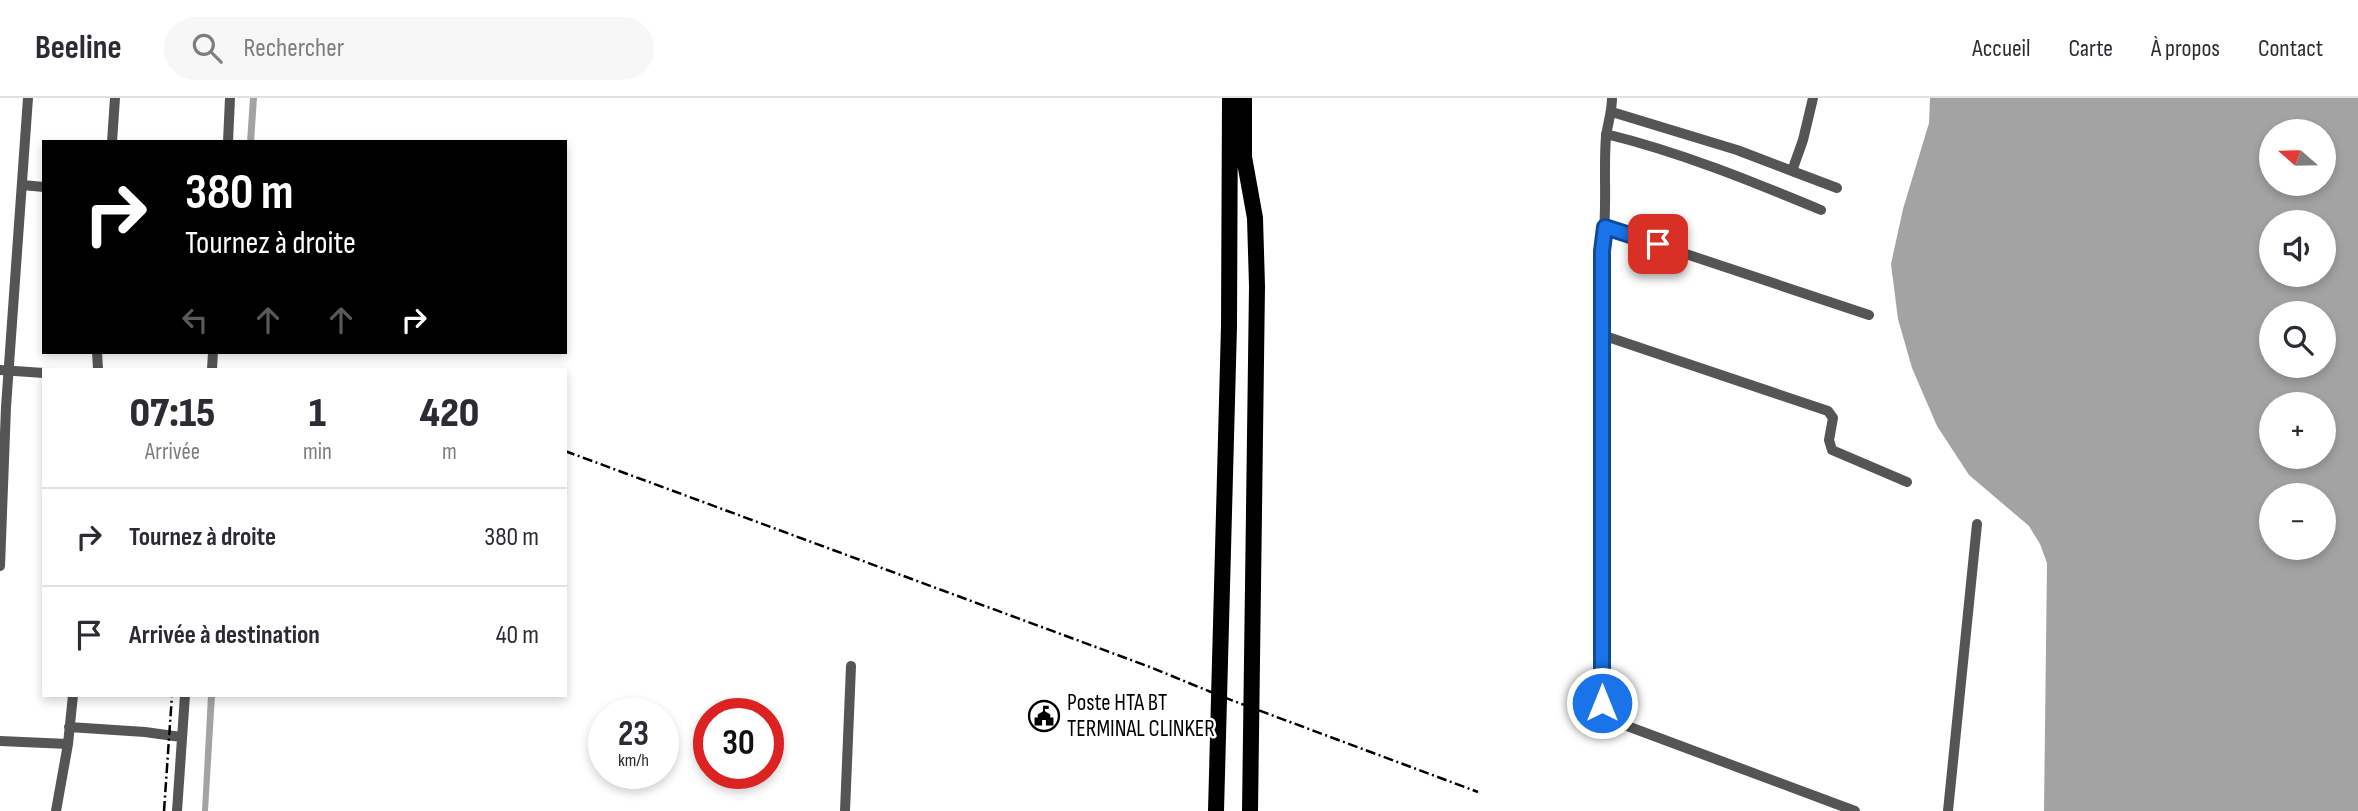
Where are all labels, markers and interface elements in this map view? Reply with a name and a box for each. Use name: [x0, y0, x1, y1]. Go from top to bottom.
search box: [164, 17, 654, 80]
text: Beeline: [35, 28, 122, 68]
icon: search: [188, 29, 226, 67]
text: Rechercher: [244, 33, 344, 64]
text: Accueil: [1972, 34, 2031, 63]
text: Carte: [2069, 34, 2113, 63]
text: À propos: [2151, 34, 2220, 63]
text: Contact: [2258, 34, 2323, 63]
north arrow: [2259, 119, 2336, 196]
map controls: [2259, 119, 2336, 560]
text: 380 m: [185, 164, 294, 223]
icon: right: [70, 168, 161, 259]
button: sound: [2259, 210, 2336, 287]
pin: [1628, 214, 1688, 274]
text: Tournez à droite: [185, 224, 356, 263]
icon: arrive: [1639, 225, 1677, 263]
icon: left: [176, 301, 214, 339]
icon: ahead: [249, 301, 287, 339]
icon: ahead: [322, 301, 360, 339]
icon: right: [395, 301, 433, 339]
button: search: [2259, 301, 2336, 378]
text: 07:15: [130, 388, 215, 439]
text: 1: [309, 388, 326, 439]
text: 420: [419, 388, 479, 439]
button: +: [2259, 392, 2336, 469]
text: Arrivée: [145, 438, 200, 466]
text: min: [303, 438, 332, 466]
text: m: [442, 438, 457, 466]
button: −: [2259, 483, 2336, 560]
icon: right: [70, 518, 108, 556]
text: Tournez à droite: [129, 522, 276, 553]
text: 380 m: [484, 522, 539, 553]
icon: arrive: [70, 616, 108, 654]
text: Arrivée à destination: [129, 620, 320, 651]
text: 40 m: [496, 620, 539, 651]
position arrow: [1565, 666, 1639, 740]
place label: Poste HTA BT TERMINAL CLINKER: [1067, 689, 1215, 743]
speed limit sign: 30: [693, 698, 784, 789]
public building icon: Poste HTA BT TERMINAL CLINKER: [1027, 699, 1061, 733]
text: 23: [618, 713, 649, 756]
text: km/h: [618, 750, 649, 771]

